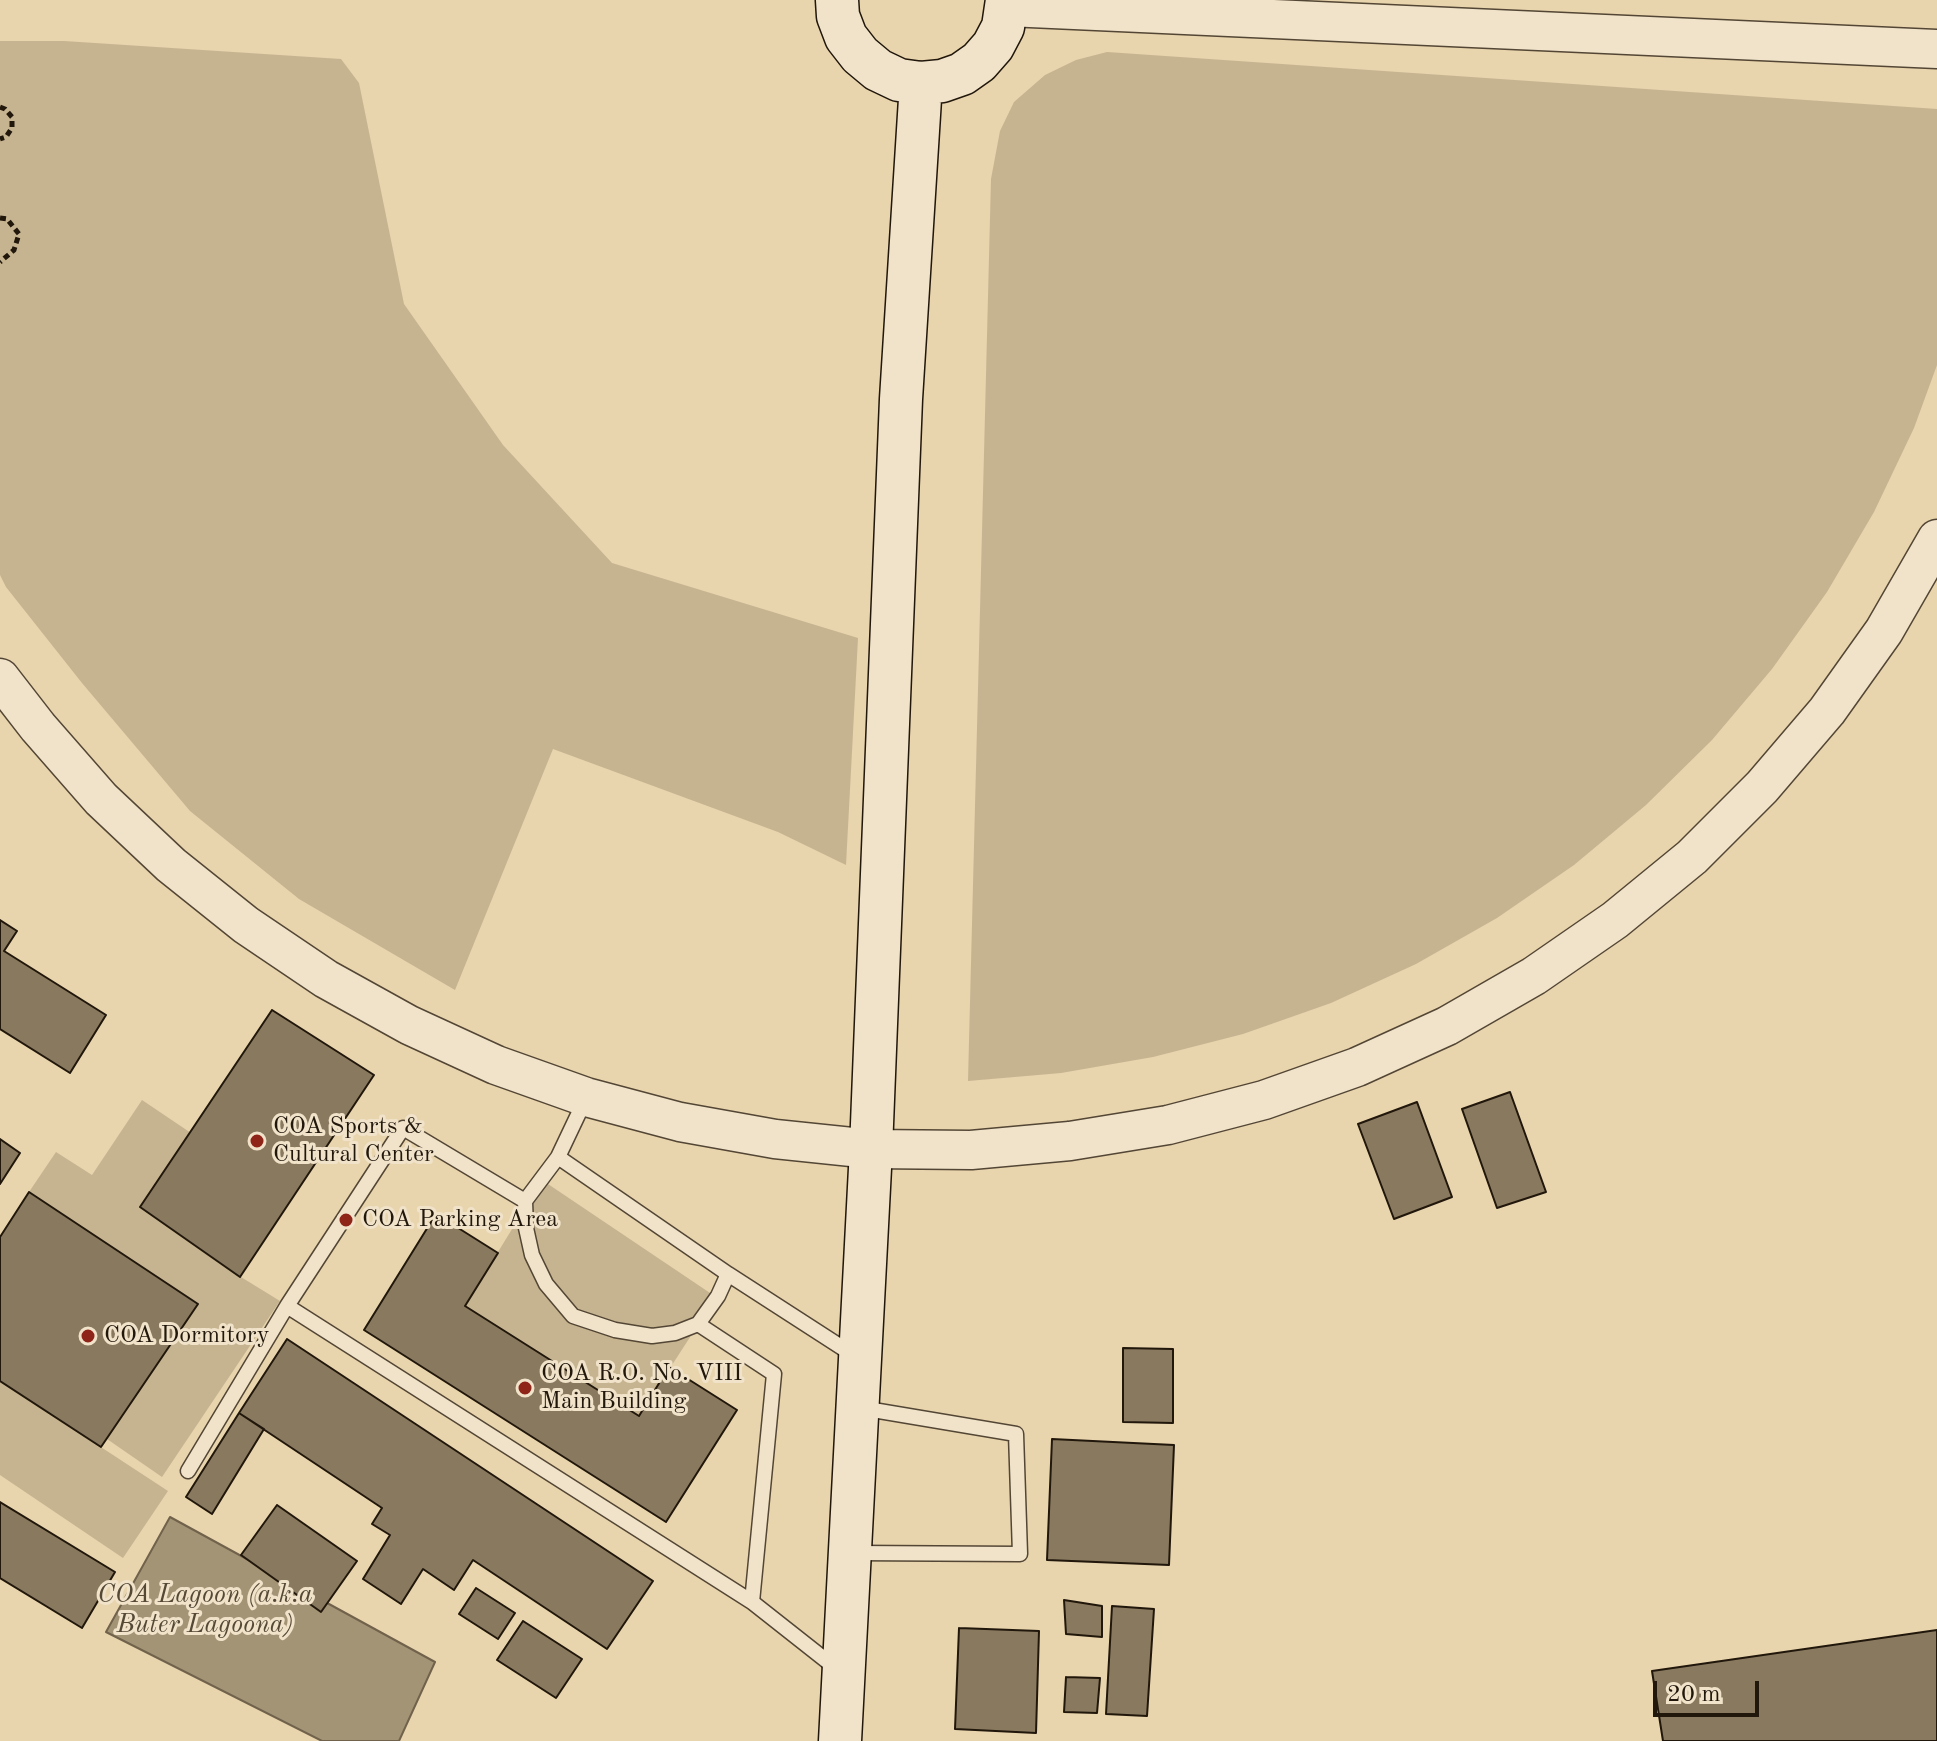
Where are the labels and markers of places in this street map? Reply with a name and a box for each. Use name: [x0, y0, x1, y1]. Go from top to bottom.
place label: COA Sports & Cultural Center: [273, 1113, 434, 1169]
marker: COA Sports & Cultural Center: [248, 1132, 266, 1150]
place label: COA Parking Area: [362, 1206, 558, 1234]
marker: COA Parking Area: [337, 1211, 355, 1229]
place label: COA Dormitory: [104, 1322, 269, 1350]
marker: COA Dormitory: [79, 1327, 97, 1345]
place label: COA R.O. No. VIII Main Building: [541, 1360, 742, 1416]
marker: COA R.O. No. VIII Main Building: [516, 1379, 534, 1397]

